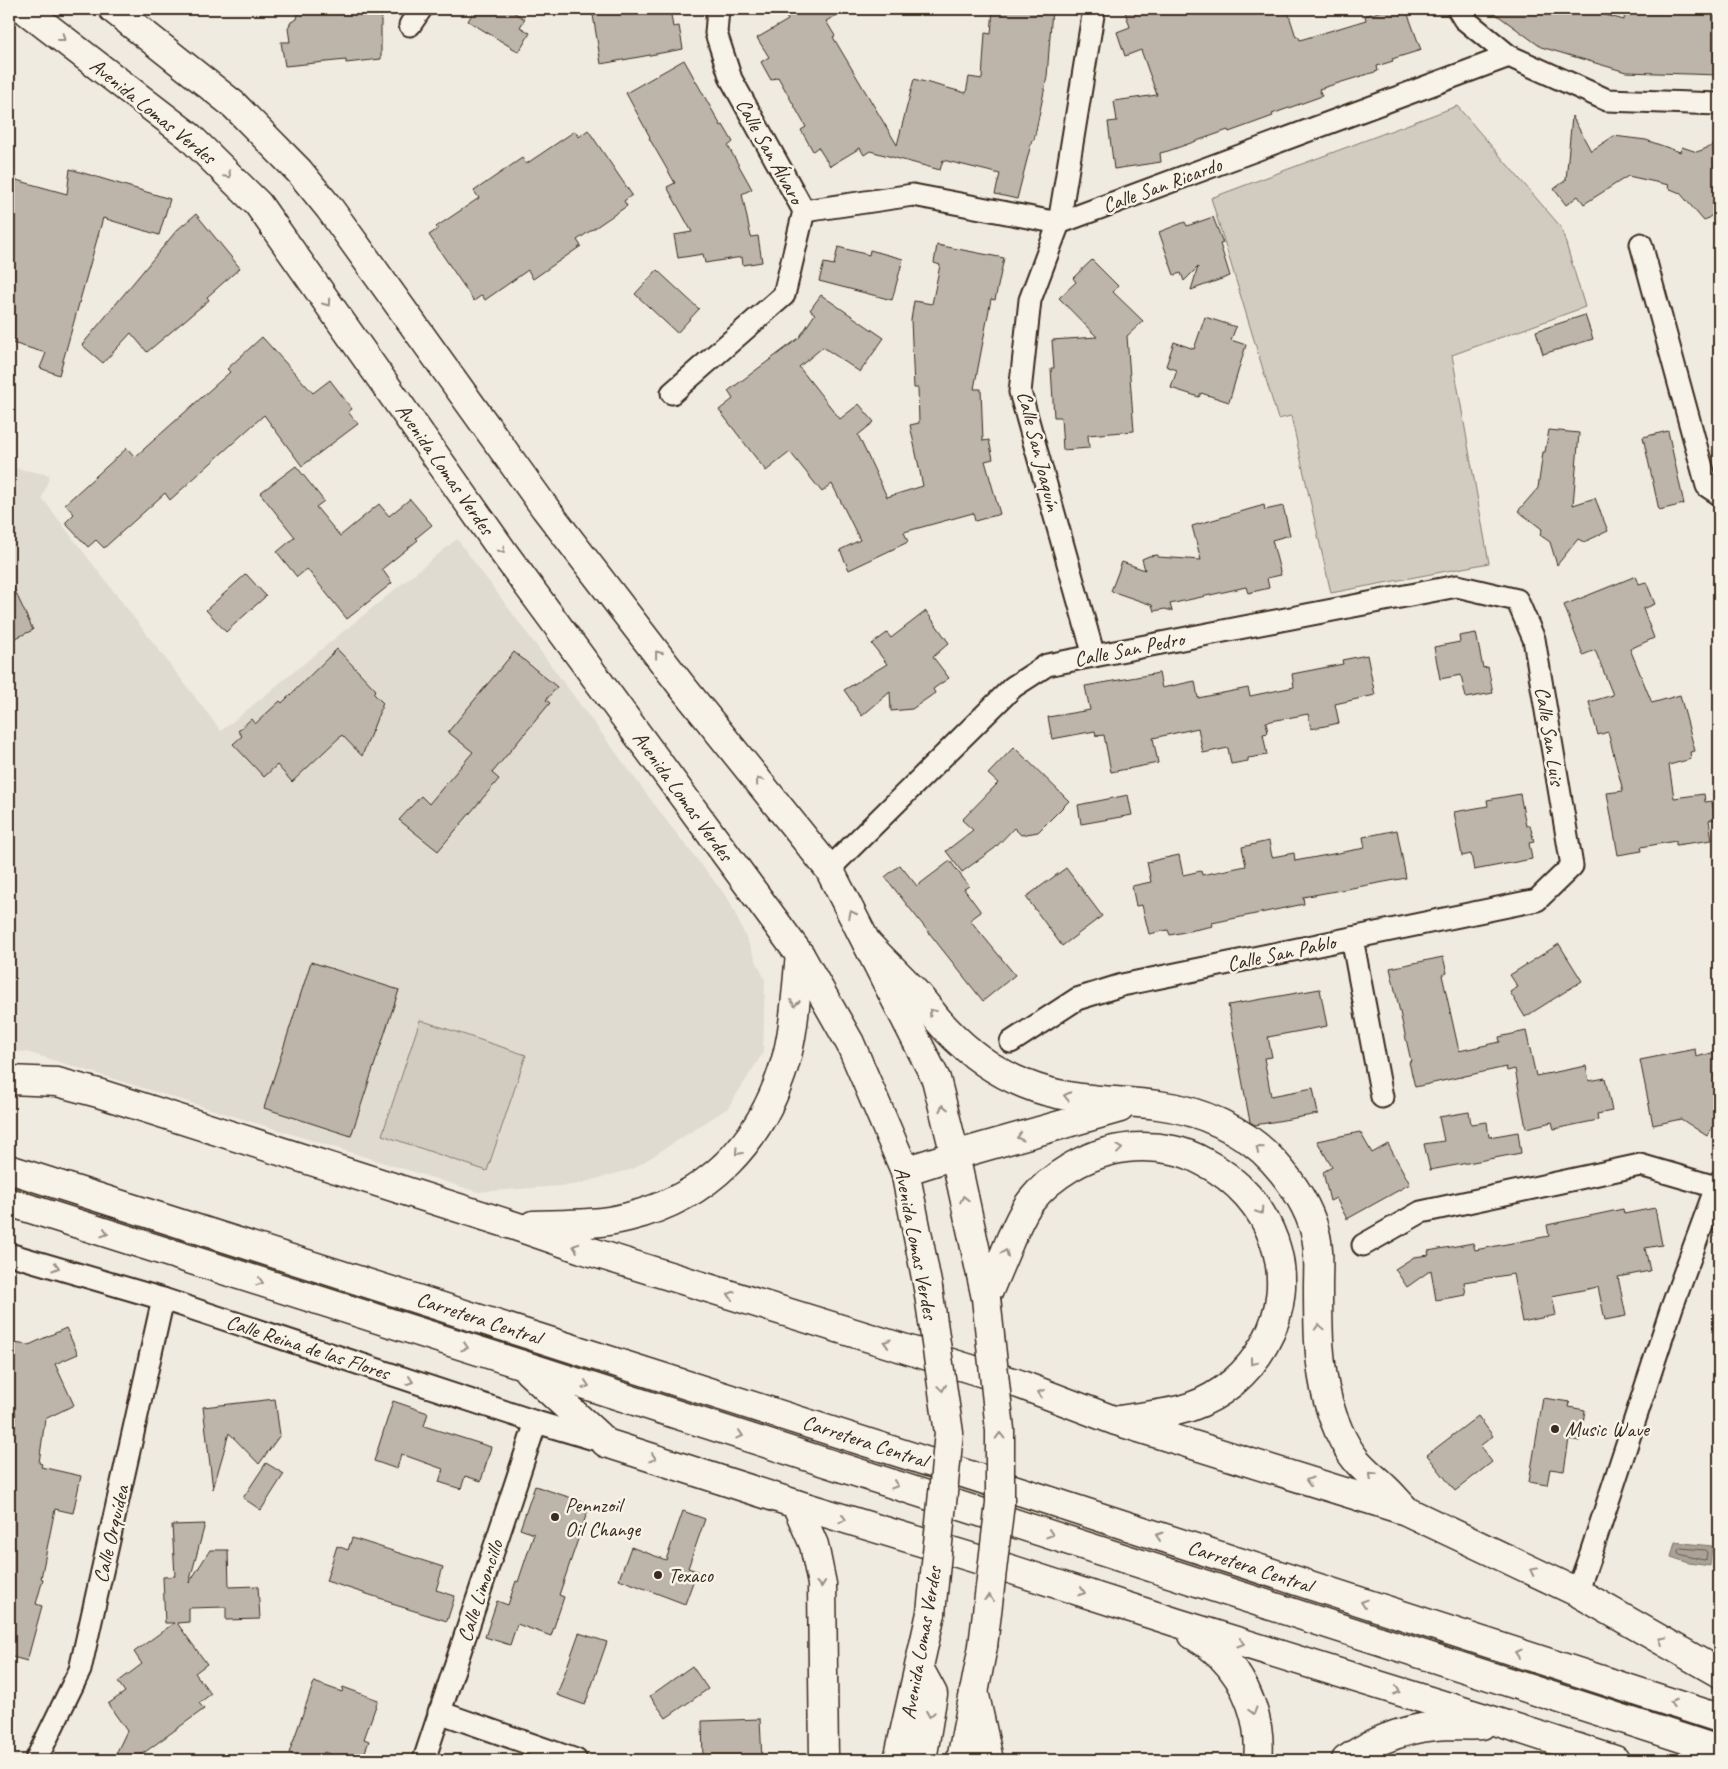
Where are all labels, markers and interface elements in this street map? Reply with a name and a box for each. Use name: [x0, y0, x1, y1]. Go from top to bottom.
one-way arrow: [56, 33, 65, 41]
street label: Avenida Lomas Verdes: [85, 52, 223, 171]
street label: Calle San Álvaro: [730, 94, 811, 211]
street label: Calle San Ricardo: [1099, 151, 1227, 219]
one-way arrow: [223, 169, 232, 178]
one-way arrow: [321, 297, 330, 307]
street label: Calle San Joaquín: [1012, 388, 1067, 514]
street label: Avenida Lomas Verdes: [390, 398, 501, 541]
one-way arrow: [496, 544, 505, 554]
street label: Calle San Pedro: [1072, 625, 1189, 672]
one-way arrow: [655, 651, 663, 660]
street label: Calle San Luis: [1529, 685, 1571, 789]
street label: Avenida Lomas Verdes: [627, 726, 740, 868]
one-way arrow: [755, 778, 764, 787]
one-way arrow: [848, 910, 858, 919]
street label: Calle San Pablo: [1224, 928, 1340, 977]
one-way arrow: [790, 999, 801, 1007]
one-way arrow: [929, 1009, 938, 1018]
one-way arrow: [1063, 1091, 1072, 1102]
one-way arrow: [938, 1103, 949, 1112]
one-way arrow: [1015, 1131, 1024, 1142]
one-way arrow: [1115, 1144, 1123, 1155]
one-way arrow: [1256, 1146, 1265, 1154]
one-way arrow: [735, 1147, 744, 1156]
street label: Avenida Lomas Verdes: [888, 1165, 944, 1323]
one-way arrow: [959, 1194, 970, 1203]
one-way arrow: [1253, 1205, 1263, 1214]
one-way arrow: [101, 1228, 109, 1238]
one-way arrow: [572, 1243, 581, 1253]
one-way arrow: [999, 1249, 1010, 1258]
one-way arrow: [51, 1262, 59, 1272]
one-way arrow: [255, 1277, 264, 1287]
street label: Carretera Central: [413, 1286, 548, 1351]
one-way arrow: [728, 1291, 736, 1301]
street label: Calle Reina de las Flores: [223, 1308, 395, 1386]
one-way arrow: [1314, 1323, 1325, 1331]
one-way arrow: [883, 1339, 891, 1349]
one-way arrow: [460, 1341, 469, 1351]
one-way arrow: [1250, 1356, 1258, 1365]
one-way arrow: [406, 1375, 414, 1385]
one-way arrow: [581, 1380, 589, 1390]
one-way arrow: [937, 1383, 947, 1392]
one-way arrow: [1037, 1389, 1046, 1399]
street label: Carretera Central: [799, 1409, 934, 1474]
place label: Music Wave: [1565, 1416, 1651, 1442]
marker: Music Wave: [1549, 1423, 1561, 1435]
one-way arrow: [736, 1429, 744, 1439]
one-way arrow: [994, 1431, 1005, 1439]
one-way arrow: [648, 1452, 656, 1462]
one-way arrow: [1369, 1472, 1378, 1481]
one-way arrow: [1305, 1476, 1314, 1486]
one-way arrow: [891, 1479, 899, 1489]
street label: Calle Orquídea: [87, 1481, 135, 1585]
place label: Pennzoil Oil Change: [565, 1492, 641, 1542]
marker: Pennzoil Oil Change: [549, 1511, 561, 1523]
one-way arrow: [838, 1513, 847, 1523]
one-way arrow: [1045, 1529, 1054, 1539]
one-way arrow: [1155, 1532, 1164, 1542]
street label: Carretera Central: [1184, 1534, 1319, 1599]
street label: Calle Limoncillo: [451, 1535, 509, 1645]
place label: Texaco: [668, 1562, 715, 1588]
street label: Avenida Lomas Verdes: [895, 1563, 948, 1721]
one-way arrow: [1529, 1566, 1538, 1577]
marker: Texaco: [652, 1569, 664, 1581]
one-way arrow: [816, 1580, 827, 1588]
one-way arrow: [1077, 1587, 1085, 1597]
one-way arrow: [983, 1593, 994, 1601]
one-way arrow: [1360, 1599, 1368, 1609]
one-way arrow: [1237, 1637, 1245, 1647]
one-way arrow: [1658, 1637, 1667, 1647]
one-way arrow: [1514, 1649, 1523, 1659]
one-way arrow: [1392, 1685, 1400, 1695]
one-way arrow: [1669, 1698, 1677, 1708]
one-way arrow: [1248, 1707, 1258, 1715]
one-way arrow: [925, 1709, 935, 1718]

